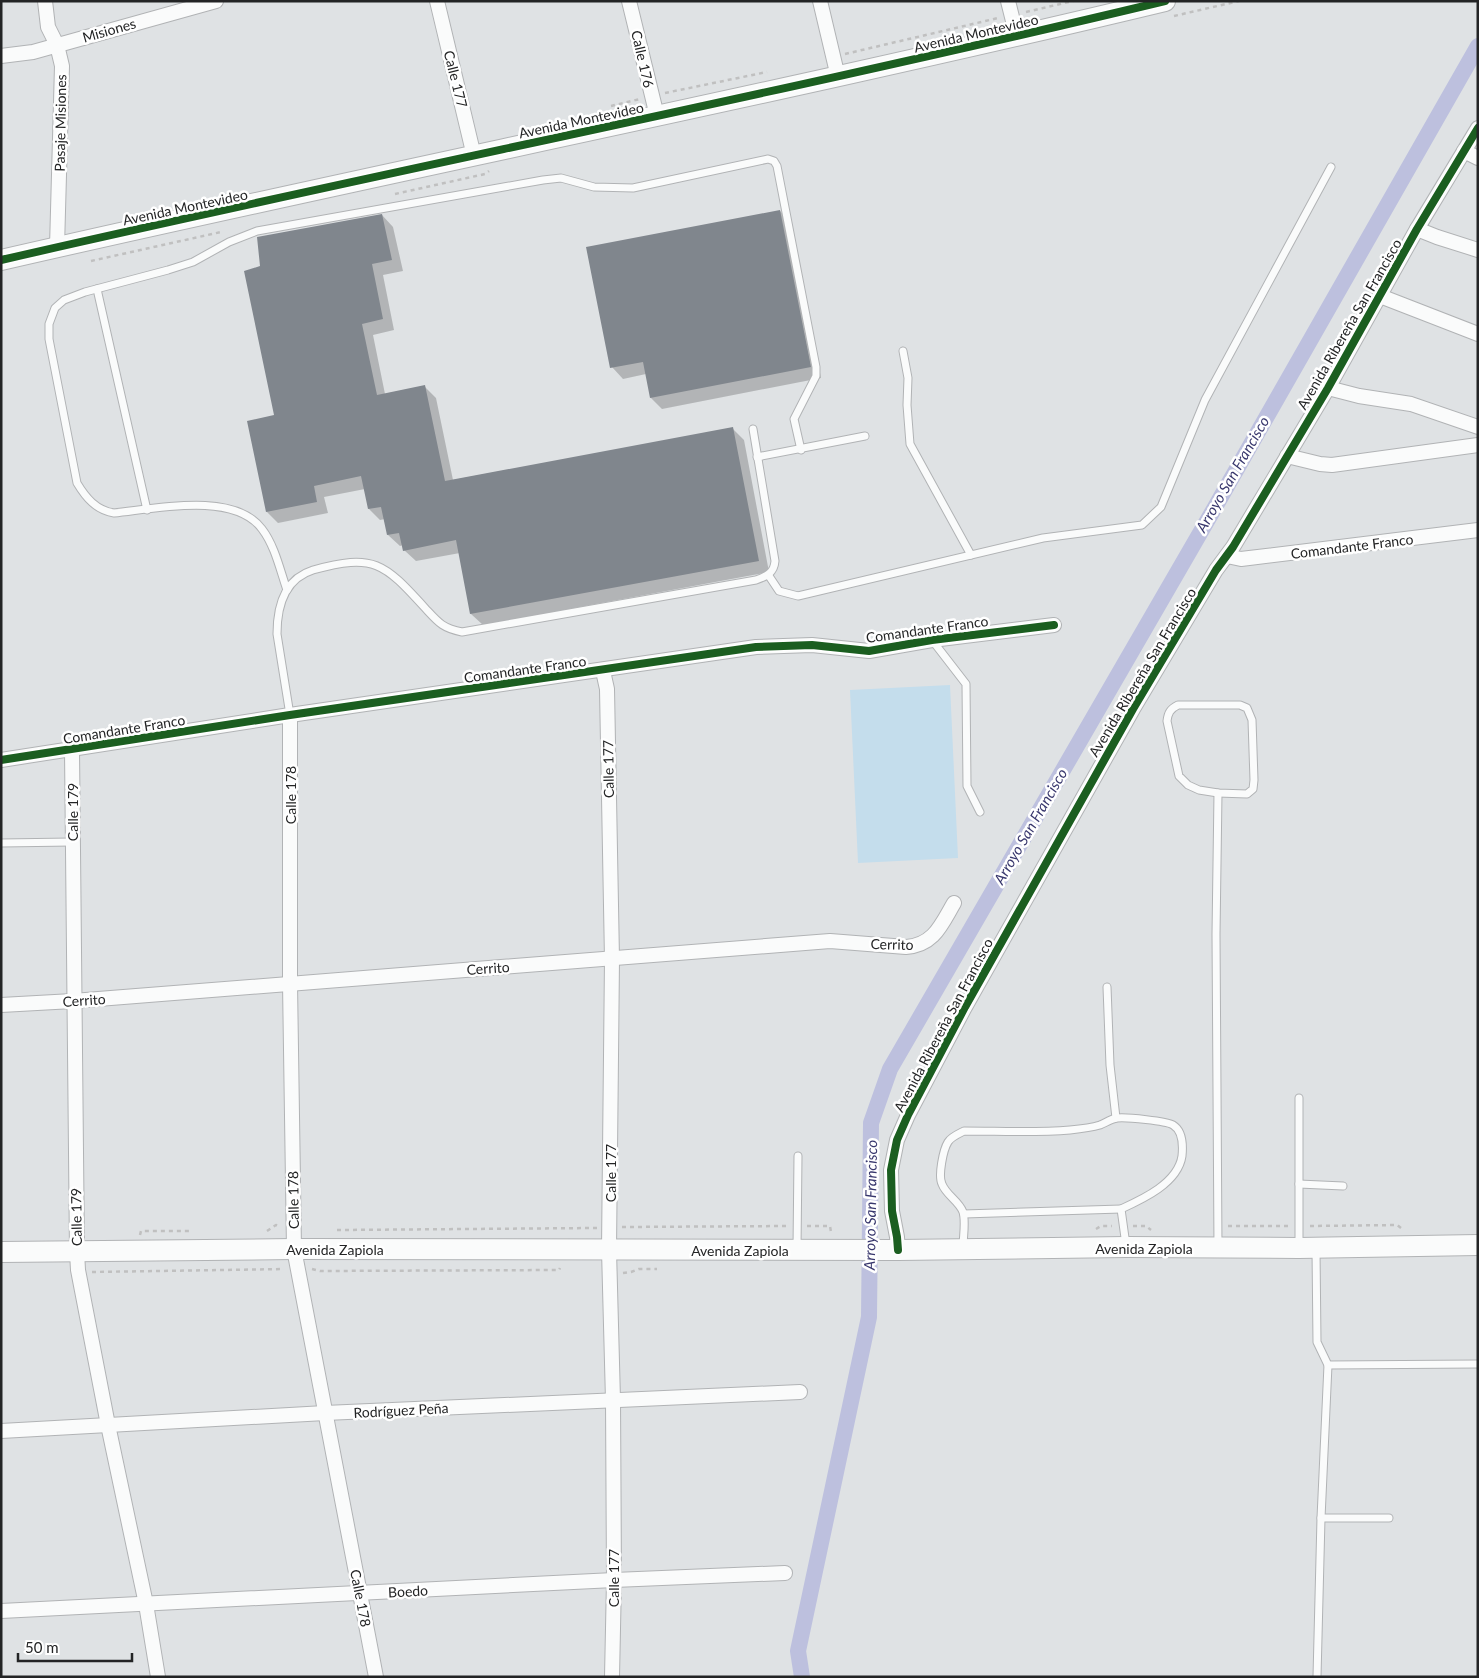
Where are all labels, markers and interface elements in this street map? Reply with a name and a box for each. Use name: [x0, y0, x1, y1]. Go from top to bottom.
street label: Avenida Montevideo: [912, 10, 1040, 56]
street label: Misiones: [80, 14, 138, 46]
street label: Calle 176: [628, 29, 658, 89]
street label: Calle 177: [441, 49, 471, 109]
street label: Pasaje Misiones: [51, 74, 69, 172]
street label: Avenida Montevideo: [517, 98, 645, 142]
street label: Avenida Montevideo: [121, 185, 249, 229]
street label: Avenida Ribereña San Francisco: [1293, 236, 1405, 412]
water label: Arroyo San Francisco: [1191, 413, 1272, 536]
street label: Comandante Franco: [1290, 530, 1414, 562]
street label: Avenida Ribereña San Francisco: [1085, 584, 1199, 760]
street label: Comandante Franco: [865, 612, 989, 646]
street label: Comandante Franco: [463, 652, 587, 686]
street label: Comandante Franco: [62, 711, 186, 747]
street label: Calle 177: [599, 740, 617, 798]
water label: Arroyo San Francisco: [989, 765, 1070, 888]
street label: Calle 178: [282, 766, 299, 824]
street label: Calle 179: [64, 783, 81, 841]
street label: Cerrito: [870, 935, 914, 953]
street label: Avenida Ribereña San Francisco: [890, 935, 996, 1115]
street label: Cerrito: [466, 958, 510, 978]
street label: Cerrito: [62, 990, 106, 1010]
water label: Arroyo San Francisco: [860, 1139, 880, 1271]
street label: Calle 177: [602, 1144, 619, 1202]
street label: Calle 178: [284, 1171, 302, 1229]
street label: Calle 179: [67, 1188, 85, 1246]
street label: Avenida Zapiola: [1095, 1240, 1193, 1257]
street label: Avenida Zapiola: [286, 1241, 384, 1258]
street label: Avenida Zapiola: [691, 1242, 789, 1259]
street label: Rodríguez Peña: [353, 1399, 449, 1421]
street label: Calle 177: [605, 1549, 622, 1607]
street label: Calle 178: [347, 1568, 375, 1628]
street label: Boedo: [388, 1581, 429, 1601]
scale bar: [18, 1630, 131, 1662]
text: 50 m: [25, 1638, 59, 1656]

